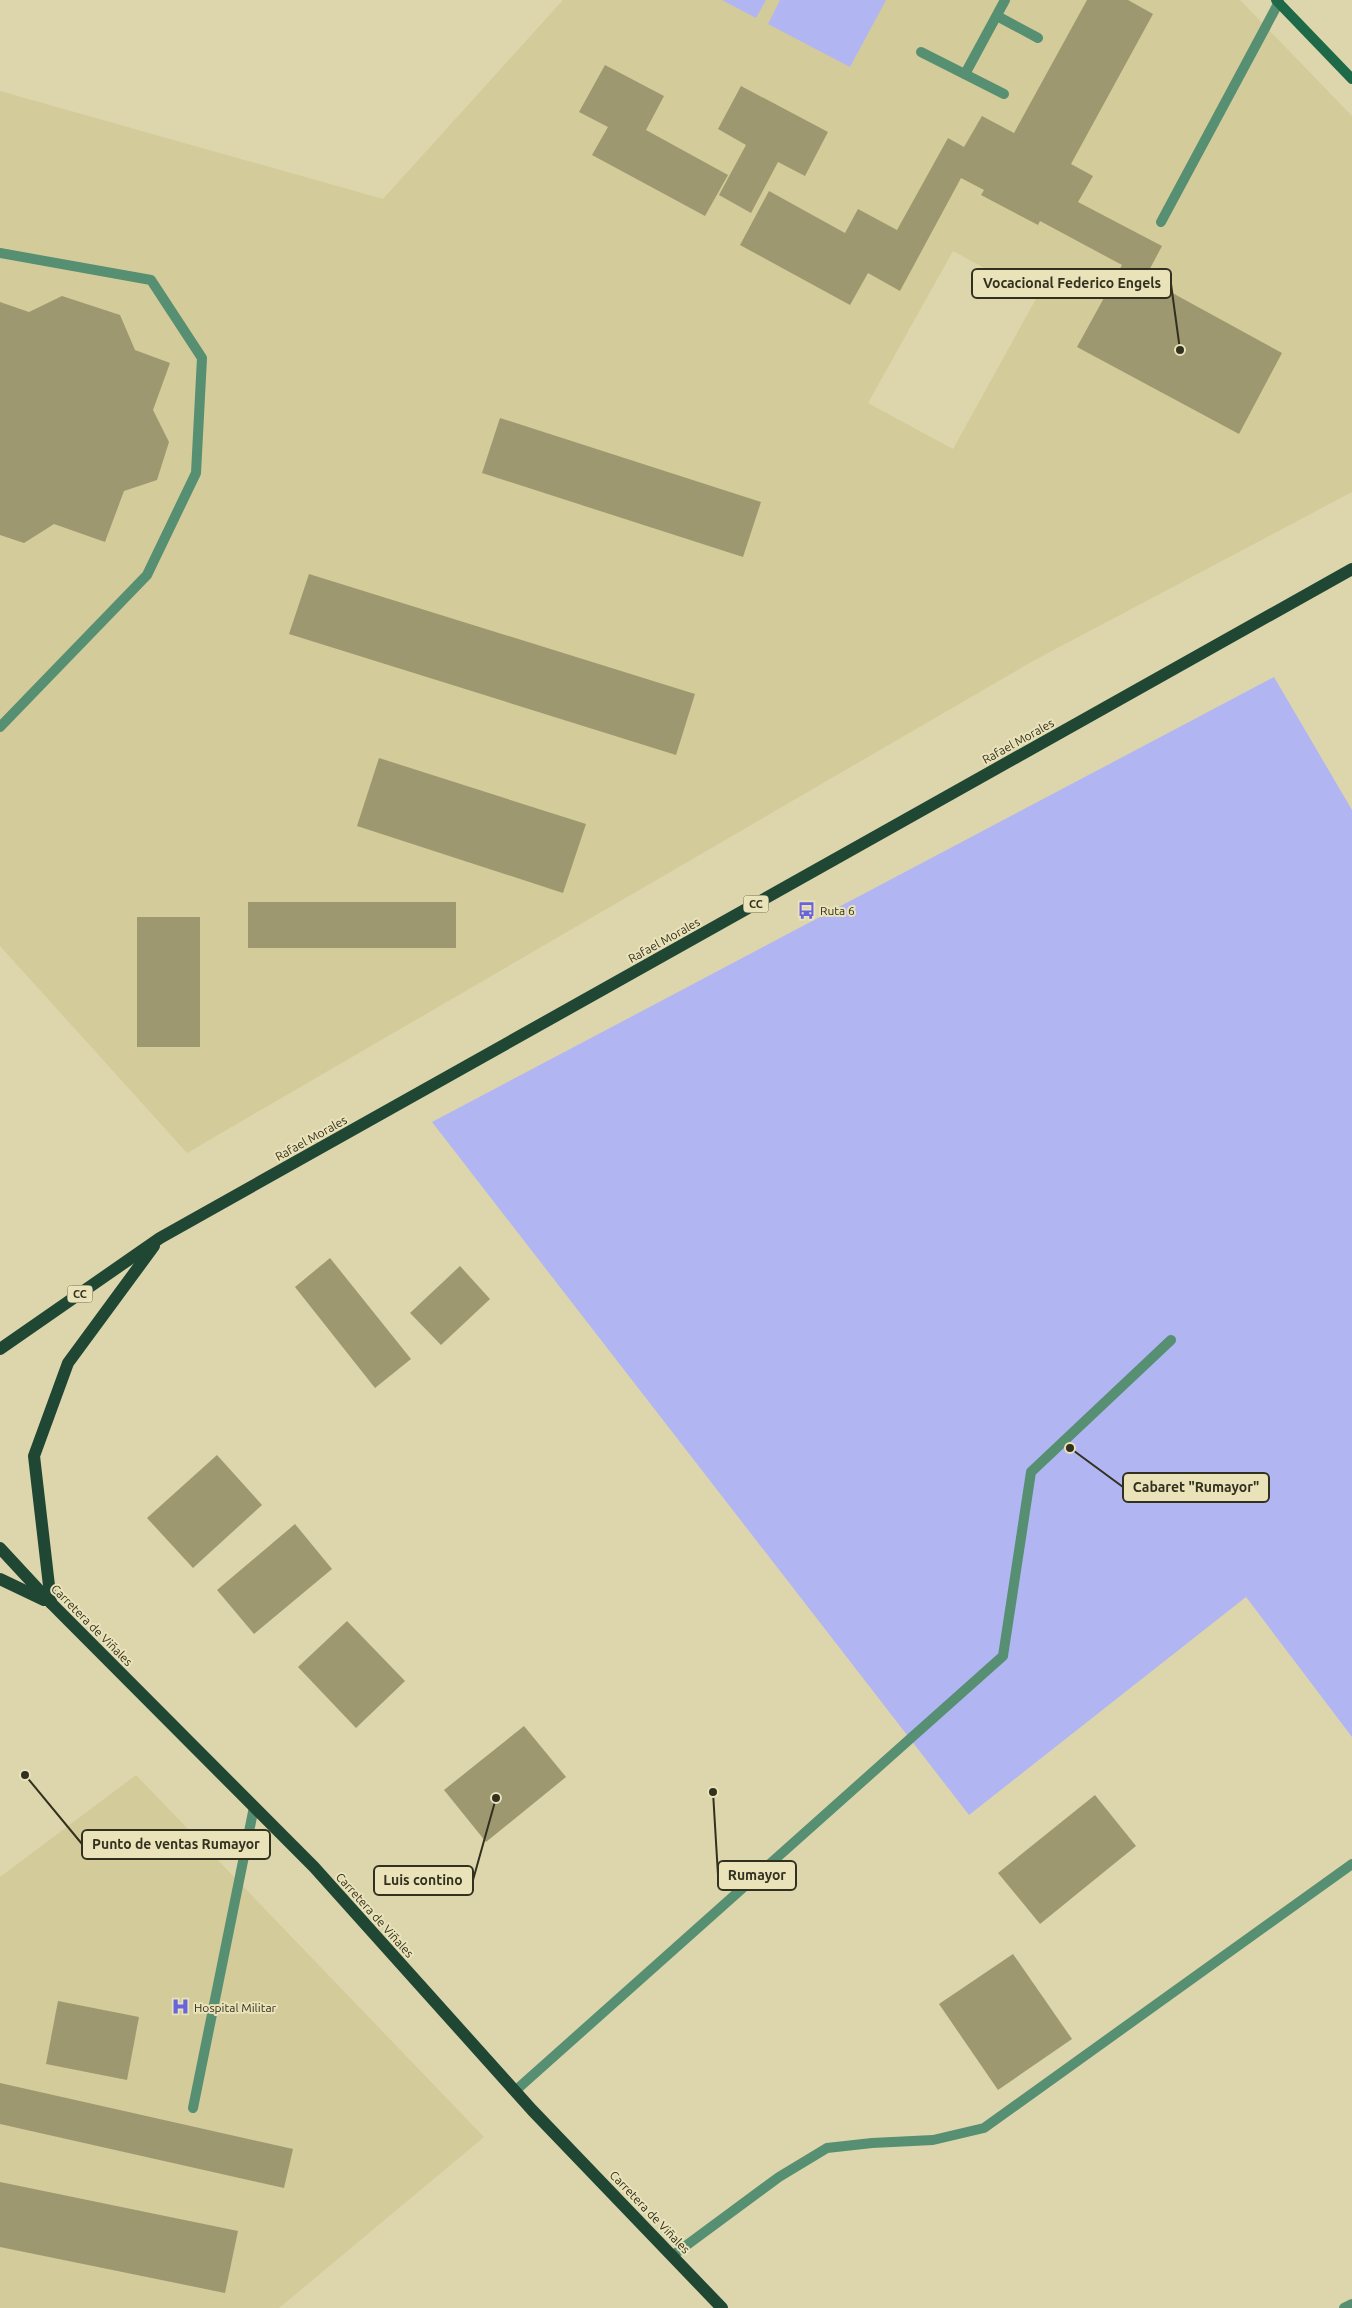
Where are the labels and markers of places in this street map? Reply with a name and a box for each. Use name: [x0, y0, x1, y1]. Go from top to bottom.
callout: Vocacional Federico Engels: [972, 269, 1171, 298]
bus stop icon: Ruta 6: [796, 900, 816, 920]
place label: Ruta 6: [820, 904, 855, 917]
callout: Cabaret "Rumayor": [1123, 1473, 1269, 1502]
callout: Punto de ventas Rumayor: [82, 1830, 270, 1859]
callout: Rumayor: [718, 1861, 796, 1890]
callout: Luis contino: [374, 1866, 473, 1895]
hospital icon: Hospital Militar: [170, 1997, 190, 2017]
place label: Hospital Militar: [194, 2001, 277, 2014]

